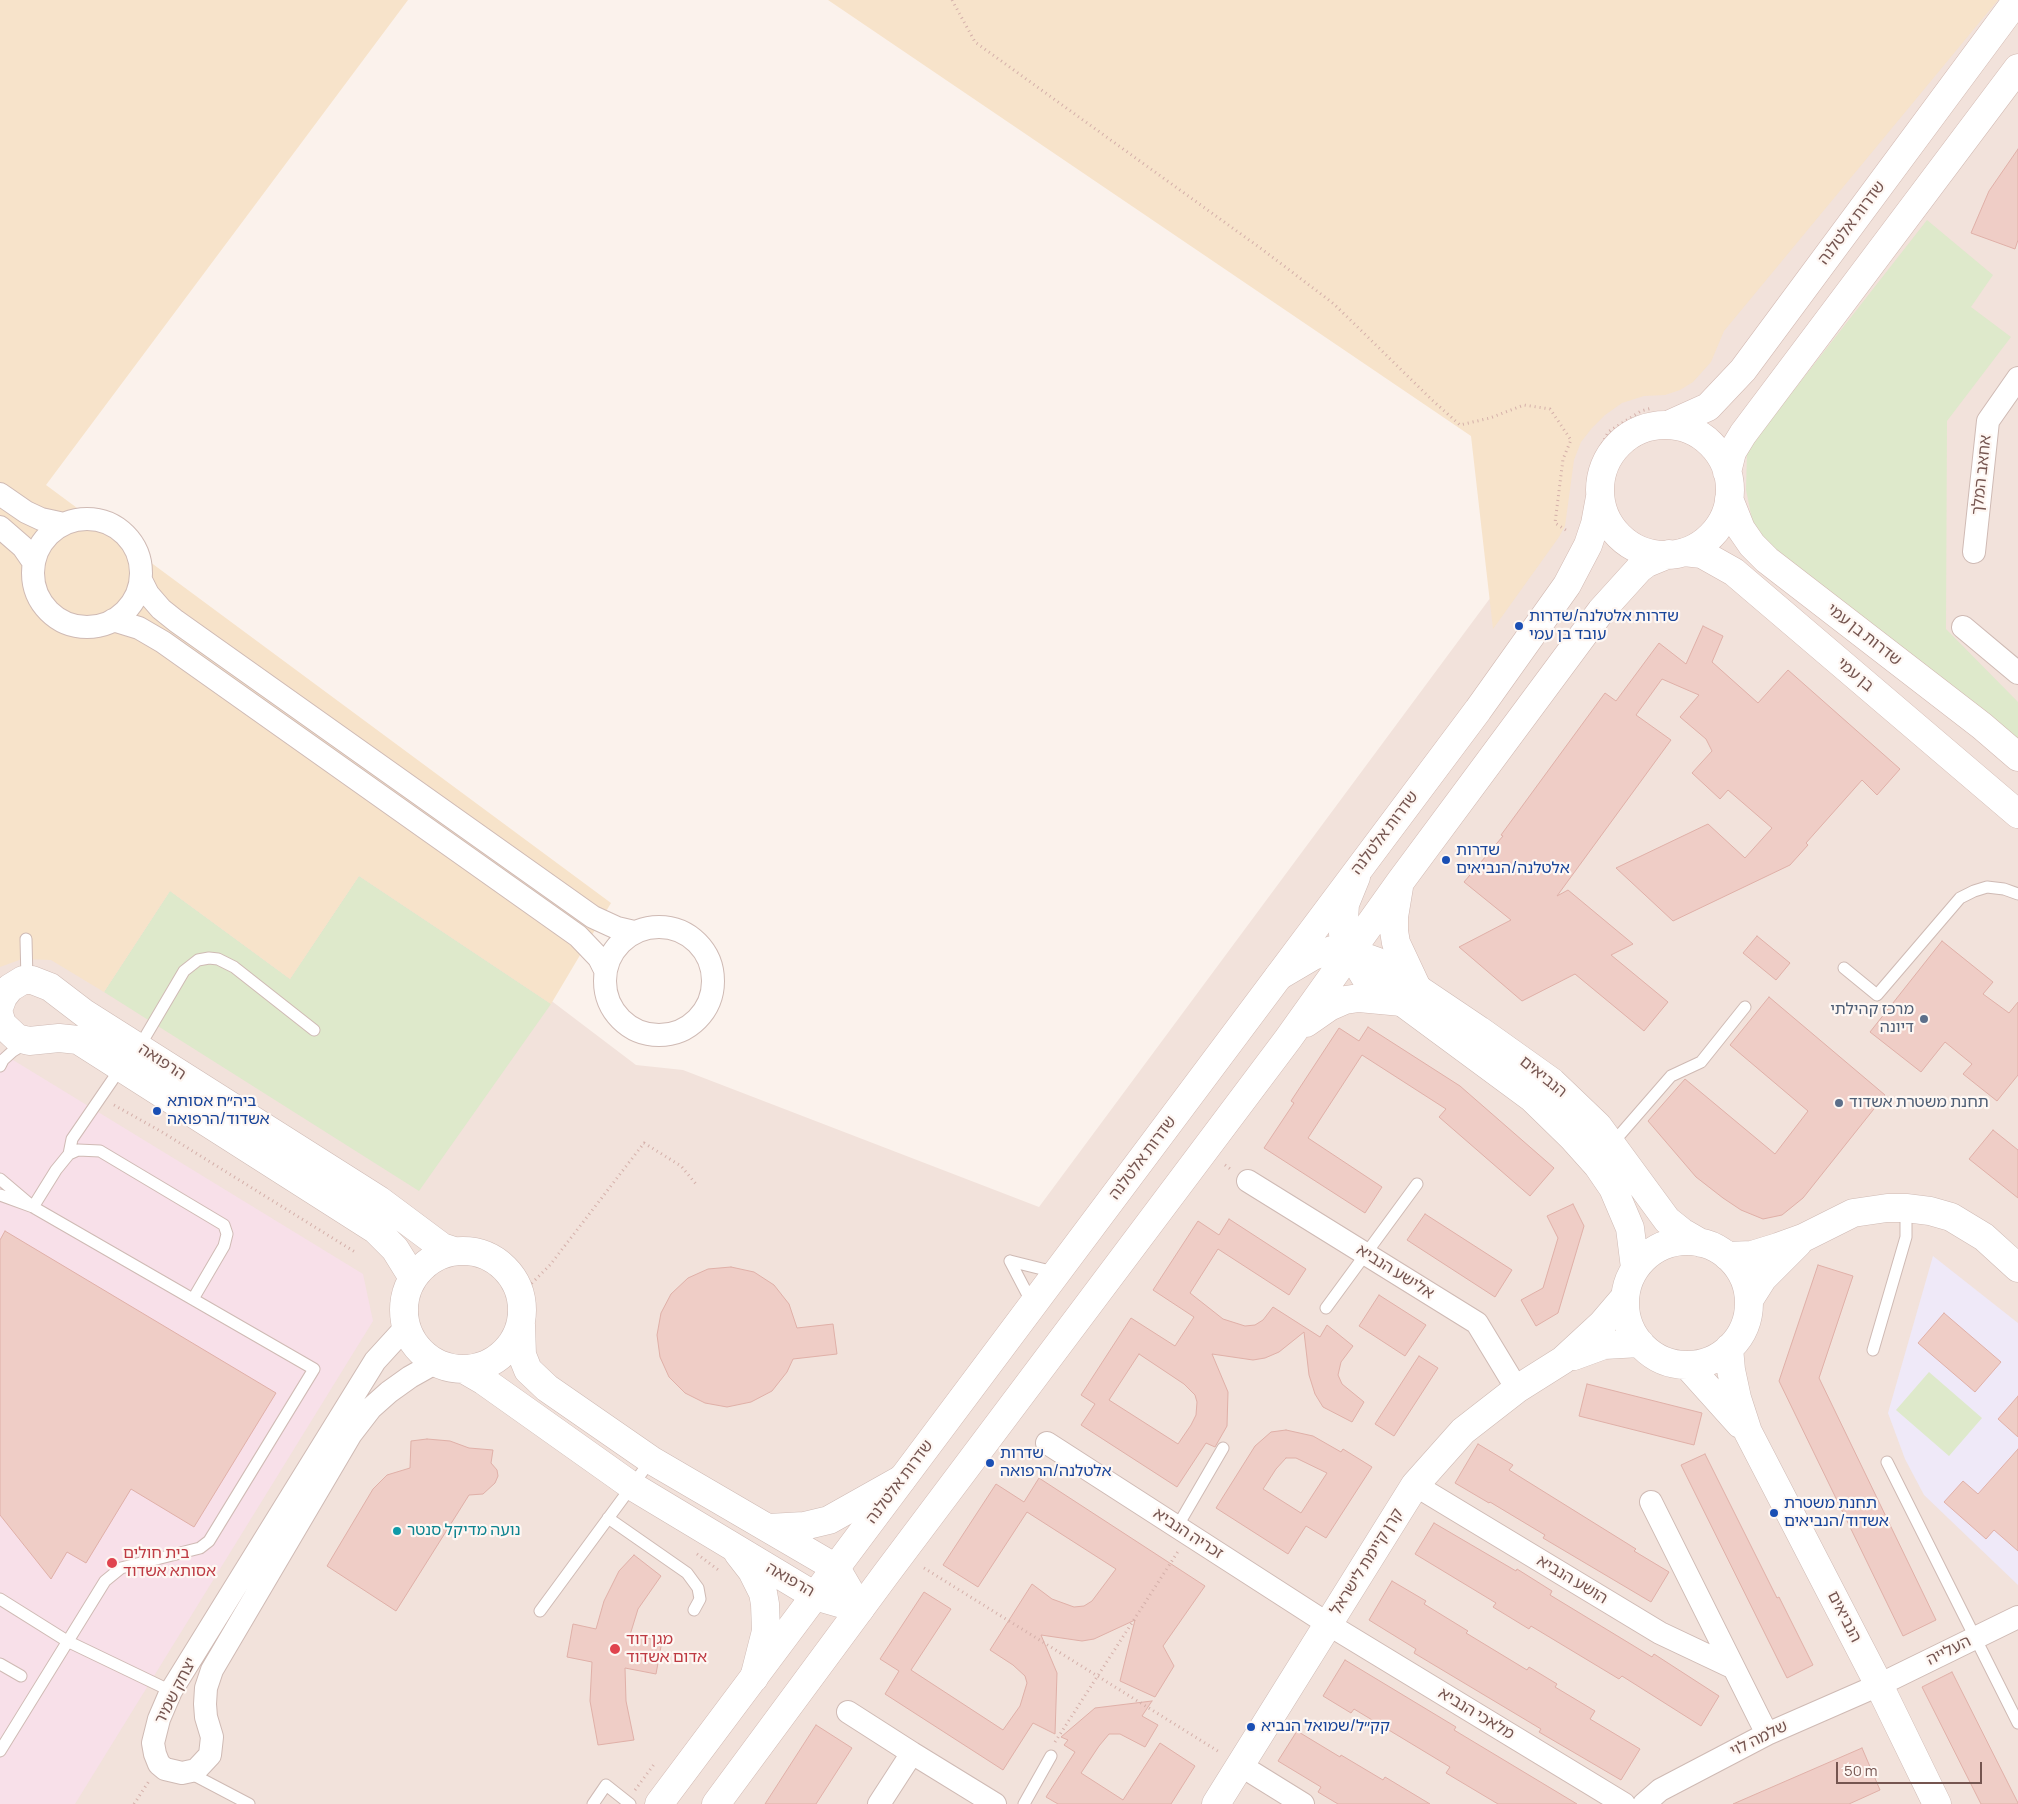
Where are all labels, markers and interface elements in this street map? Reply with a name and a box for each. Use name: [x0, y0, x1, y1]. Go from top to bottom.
street label: שדרות אלטלנה: [1814, 177, 1890, 269]
street label: אחאב המלך: [1968, 434, 1996, 516]
street label: שדרות בן עמי: [1823, 600, 1905, 670]
place label: שדרות אלטלנה/שדרות עובד בן עמי: [1529, 607, 1679, 645]
marker: שדרות אלטלנה/שדרות עובד בן עמי: [1513, 620, 1525, 632]
street label: בן עמי: [1833, 654, 1877, 696]
street label: שדרות אלטלנה: [1347, 787, 1423, 879]
place label: שדרות אלטלנה/הנביאים: [1456, 841, 1570, 879]
marker: שדרות אלטלנה/הנביאים: [1440, 854, 1452, 866]
place label: מרכז קהילתי דיונה: [1830, 1000, 1914, 1038]
marker: מרכז קהילתי דיונה: [1918, 1013, 1930, 1025]
street label: הרפואה: [135, 1040, 189, 1084]
street label: הנביאים: [1516, 1052, 1570, 1102]
place label: ביה״ח אסותא אשדוד/הרפואה: [167, 1092, 270, 1130]
place label: תחנת משטרת אשדוד: [1849, 1093, 1989, 1113]
marker: תחנת משטרת אשדוד: [1833, 1097, 1845, 1109]
marker: ביה״ח אסותא אשדוד/הרפואה: [151, 1105, 163, 1117]
street label: שדרות אלטלנה: [1105, 1112, 1181, 1204]
street label: אלישע הנביא: [1353, 1241, 1437, 1303]
street label: שדרות אלטלנה: [862, 1436, 938, 1528]
place label: שדרות אלטלנה/הרפואה: [1000, 1444, 1112, 1482]
marker: שדרות אלטלנה/הרפואה: [984, 1457, 996, 1469]
place label: תחנת משטרת אשדוד/הנביאים: [1784, 1494, 1889, 1532]
street label: זכריה הנביא: [1149, 1504, 1227, 1564]
street label: קרן קיימת לישראל: [1326, 1505, 1408, 1619]
marker: תחנת משטרת אשדוד/הנביאים: [1768, 1507, 1780, 1519]
place label: נועה מדיקל סנטר: [407, 1521, 521, 1541]
marker: נועה מדיקל סנטר: [391, 1525, 403, 1537]
place label: בית חולים אסותא אשדוד: [123, 1544, 216, 1582]
street label: הושע הנביא: [1533, 1551, 1611, 1609]
marker: בית חולים אסותא אשדוד: [105, 1556, 119, 1570]
street label: הרפואה: [762, 1558, 818, 1602]
street label: הנביאים: [1823, 1588, 1865, 1646]
place label: מגן דוד אדום אשדוד: [626, 1630, 707, 1668]
street label: העלייה: [1924, 1632, 1974, 1670]
marker: מגן דוד אדום אשדוד: [608, 1642, 622, 1656]
street label: יצחק שמיר: [151, 1654, 201, 1728]
street label: מלאכי הנביא: [1435, 1684, 1517, 1744]
place label: קק״ל/שמואל הנביא: [1261, 1717, 1390, 1737]
street label: שלמה לוי: [1727, 1717, 1791, 1761]
marker: קק״ל/שמואל הנביא: [1245, 1721, 1257, 1733]
scale bar: [1838, 1752, 1984, 1784]
text: 50 m: [1844, 1760, 1878, 1781]

